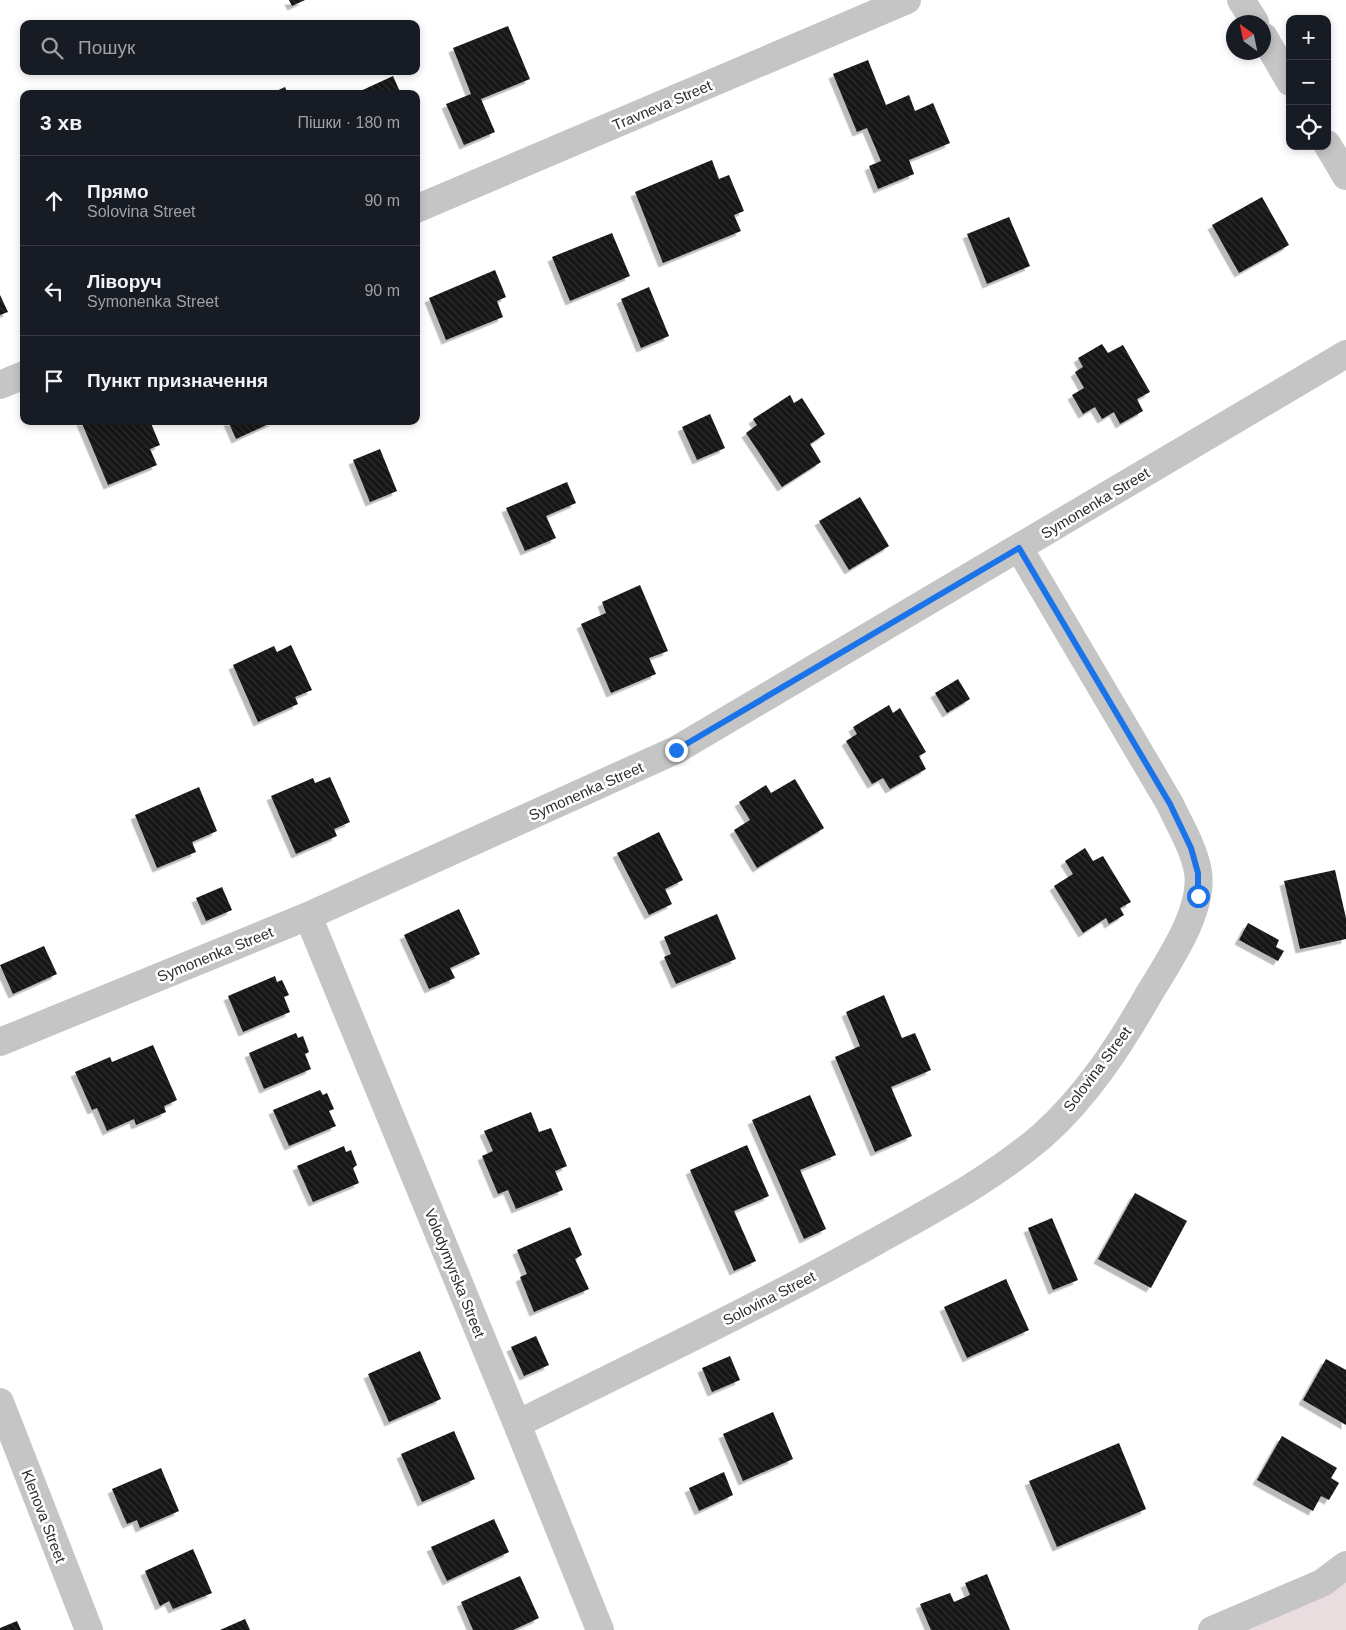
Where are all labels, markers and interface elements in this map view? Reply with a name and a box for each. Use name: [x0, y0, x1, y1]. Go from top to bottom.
north arrow: [1226, 15, 1271, 60]
map controls: [1286, 15, 1331, 150]
button: +: [1286, 15, 1331, 60]
search box: [20, 20, 420, 75]
icon: search: [38, 34, 66, 62]
text: Пошук: [78, 37, 135, 58]
button: −: [1286, 60, 1331, 105]
street label: Travneva Street: [610, 76, 715, 134]
button: locate: [1286, 105, 1331, 150]
text: 3 хв: [40, 111, 82, 134]
text: Пішки · 180 m: [297, 114, 400, 131]
text: Прямо: [87, 181, 149, 202]
icon: ahead: [40, 187, 68, 215]
text: 90 m: [364, 192, 400, 209]
text: Solovina Street: [87, 203, 196, 220]
text: Ліворуч: [87, 271, 162, 292]
icon: left: [40, 277, 68, 305]
text: 90 m: [364, 282, 400, 299]
text: Symonenka Street: [87, 293, 219, 310]
icon: arrive: [40, 367, 68, 395]
text: Пункт призначення: [87, 370, 268, 391]
street label: Symonenka Street: [1038, 464, 1153, 542]
route end: [665, 739, 688, 762]
street label: Symonenka Street: [526, 758, 647, 824]
route start: [1187, 885, 1210, 908]
street label: Symonenka Street: [155, 923, 276, 985]
street label: Solovina Street: [1060, 1023, 1135, 1115]
street label: Volodymyrska Street: [421, 1206, 489, 1341]
street label: Solovina Street: [720, 1267, 819, 1329]
street label: Klenova Street: [18, 1467, 70, 1566]

